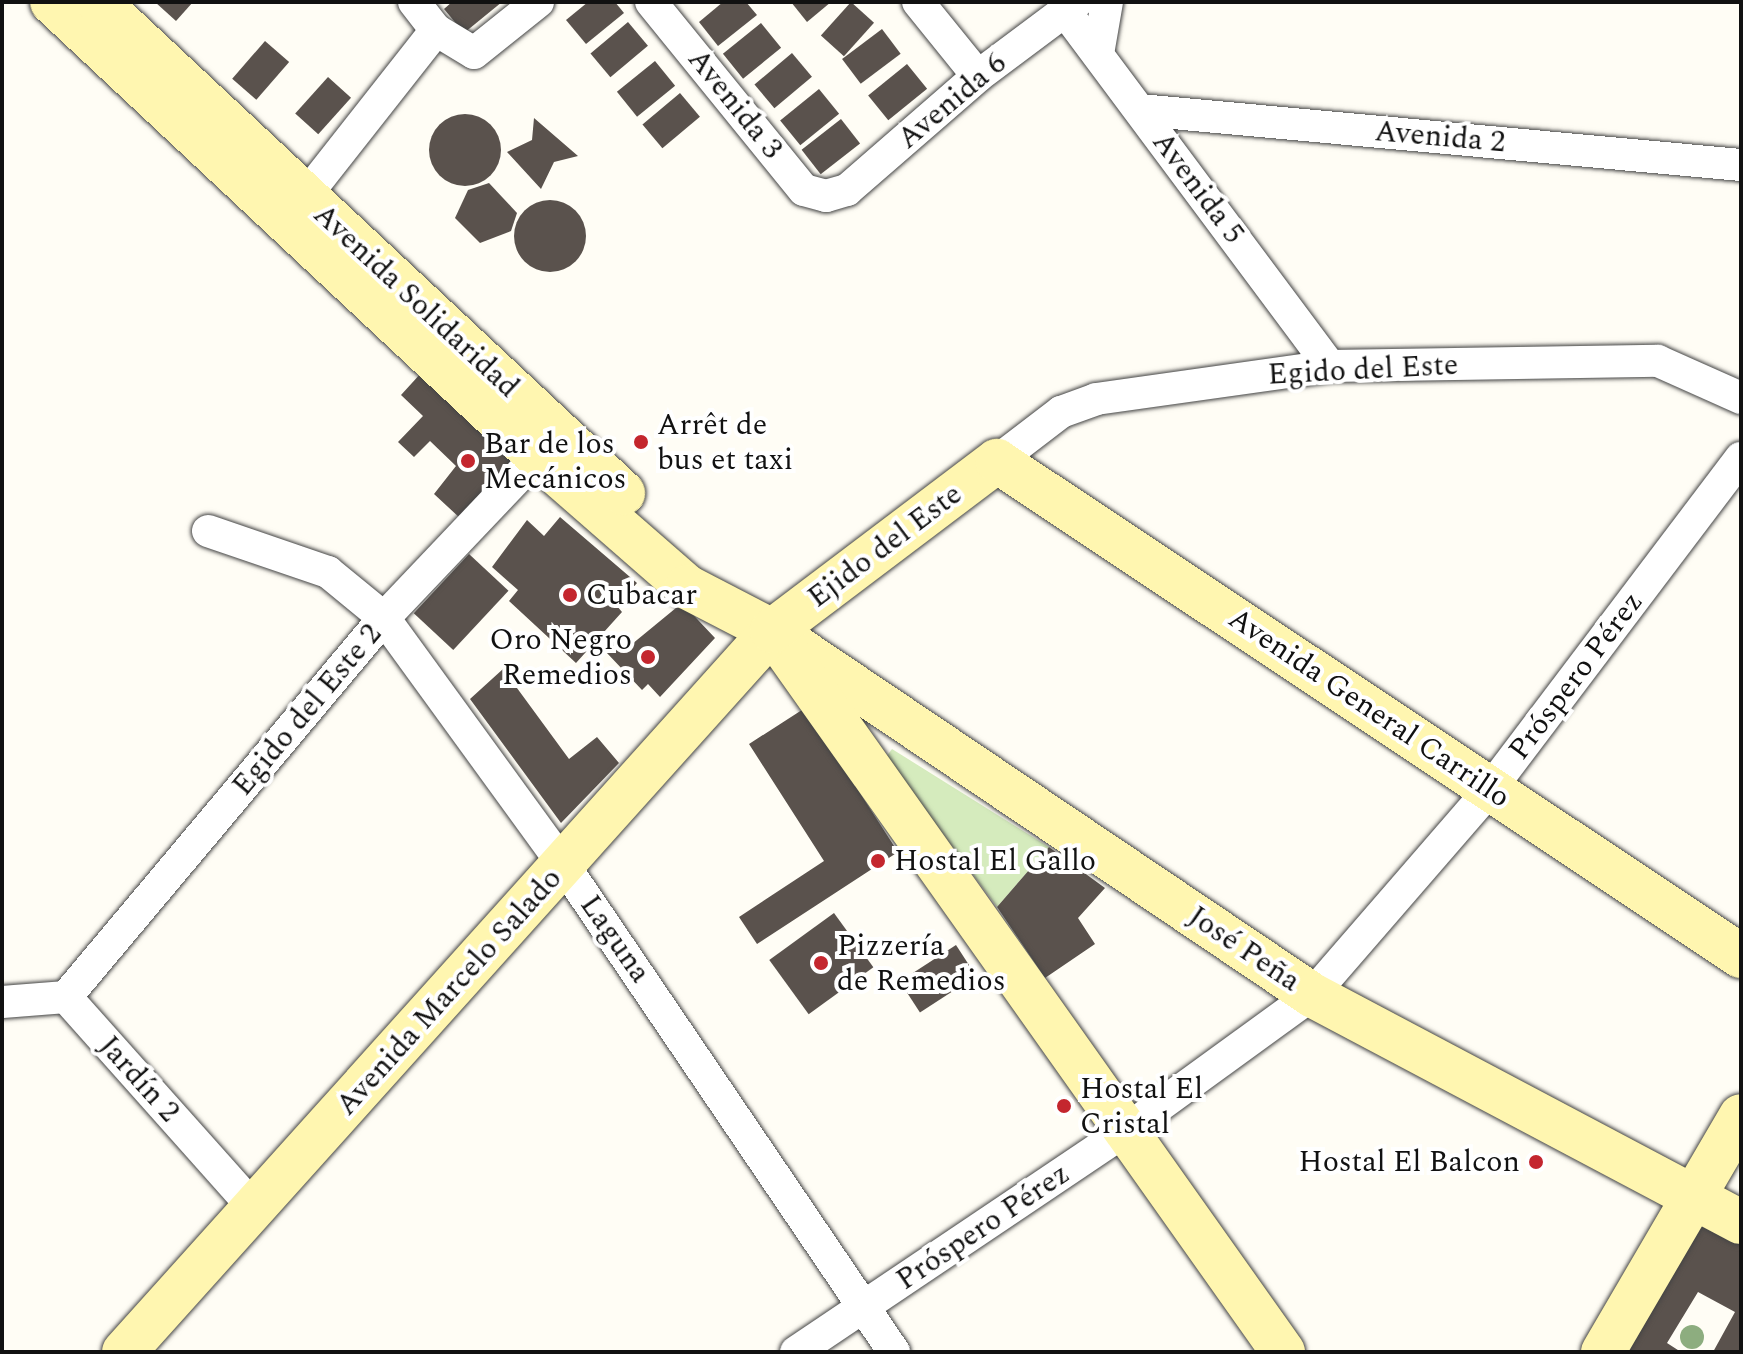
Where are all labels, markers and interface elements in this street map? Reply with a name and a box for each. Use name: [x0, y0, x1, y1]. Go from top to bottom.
street label: Avenida 3: [680, 42, 790, 166]
street label: Avenida 6: [890, 45, 1014, 157]
street label: Avenida 2: [1373, 113, 1507, 161]
street label: Avenida 5: [1144, 125, 1252, 251]
street label: Avenida Solidaridad: [306, 197, 526, 405]
street label: Egido del Este: [1267, 347, 1459, 393]
place label: Arrêt de bus et taxi: [657, 407, 793, 478]
place label: Bar de los Mecánicos: [484, 426, 627, 496]
marker: Arrêt de bus et taxi: [632, 433, 650, 451]
marker: Bar de los Mecánicos: [459, 452, 477, 470]
street label: Ejido del Este: [801, 476, 969, 616]
place label: Cubacar: [586, 577, 697, 613]
street label: Próspero Pérez: [1501, 585, 1651, 767]
marker: Cubacar: [561, 586, 579, 604]
street label: Avenida General Carrillo: [1221, 600, 1517, 816]
street label: Egido del Este 2: [225, 617, 389, 803]
place label: Oro Negro Remedios: [490, 622, 632, 692]
marker: Oro Negro Remedios: [639, 648, 657, 666]
place label: Hostal El Gallo: [894, 843, 1096, 879]
marker: Hostal El Gallo: [869, 852, 887, 870]
street label: Avenida Marcelo Salado: [329, 861, 569, 1123]
street label: Laguna: [572, 888, 658, 990]
street label: José Peña: [1181, 898, 1307, 1000]
place label: Pizzería de Remedios: [837, 928, 1006, 998]
marker: Pizzería de Remedios: [812, 954, 830, 972]
street label: Jardín 2: [91, 1028, 187, 1130]
place label: Hostal El Cristal: [1080, 1071, 1203, 1142]
marker: Hostal El Cristal: [1055, 1097, 1073, 1115]
place label: Hostal El Balcon: [1298, 1144, 1520, 1180]
marker: Hostal El Balcon: [1527, 1153, 1545, 1171]
street label: Próspero Pérez: [890, 1156, 1076, 1298]

